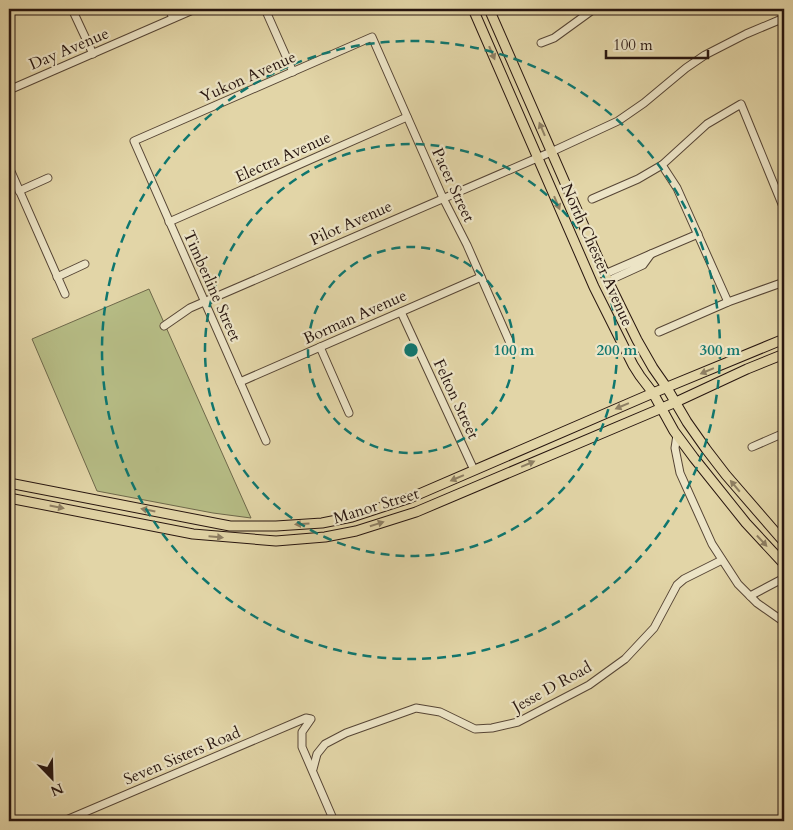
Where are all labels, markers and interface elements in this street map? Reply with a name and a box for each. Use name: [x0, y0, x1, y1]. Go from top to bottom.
street label: Day Avenue: [26, 22, 112, 76]
scale bar: [606, 28, 708, 60]
text: 100 m: [613, 35, 653, 55]
street label: Yukon Avenue: [196, 46, 300, 108]
one-way arrow: [488, 46, 496, 61]
one-way arrow: [537, 122, 545, 136]
street label: Electra Avenue: [232, 126, 334, 188]
street label: Pacer Street: [426, 144, 480, 226]
street label: North Chester Avenue: [556, 180, 638, 330]
street label: Pilot Avenue: [306, 195, 396, 251]
one-way arrow: [553, 196, 561, 210]
street label: Timberline Street: [178, 227, 246, 345]
street label: Borman Avenue: [300, 284, 410, 350]
text: 100 m: [494, 340, 535, 360]
text: 200 m: [597, 340, 638, 360]
text: 300 m: [700, 340, 741, 360]
centre of rings: [402, 341, 420, 359]
street label: Felton Street: [428, 355, 484, 443]
one-way arrow: [700, 367, 714, 375]
one-way arrow: [615, 403, 629, 411]
one-way arrow: [521, 459, 535, 467]
one-way arrow: [450, 474, 464, 482]
one-way arrow: [729, 479, 740, 492]
street label: Manor Street: [331, 483, 421, 529]
one-way arrow: [49, 504, 65, 512]
one-way arrow: [140, 506, 156, 514]
one-way arrow: [294, 520, 310, 528]
one-way arrow: [370, 520, 385, 528]
one-way arrow: [209, 533, 225, 541]
one-way arrow: [757, 535, 768, 548]
street label: Jesse D Road: [507, 656, 596, 719]
street label: Seven Sisters Road: [120, 721, 244, 791]
north arrow: [28, 752, 78, 802]
text: N: [48, 778, 66, 801]

